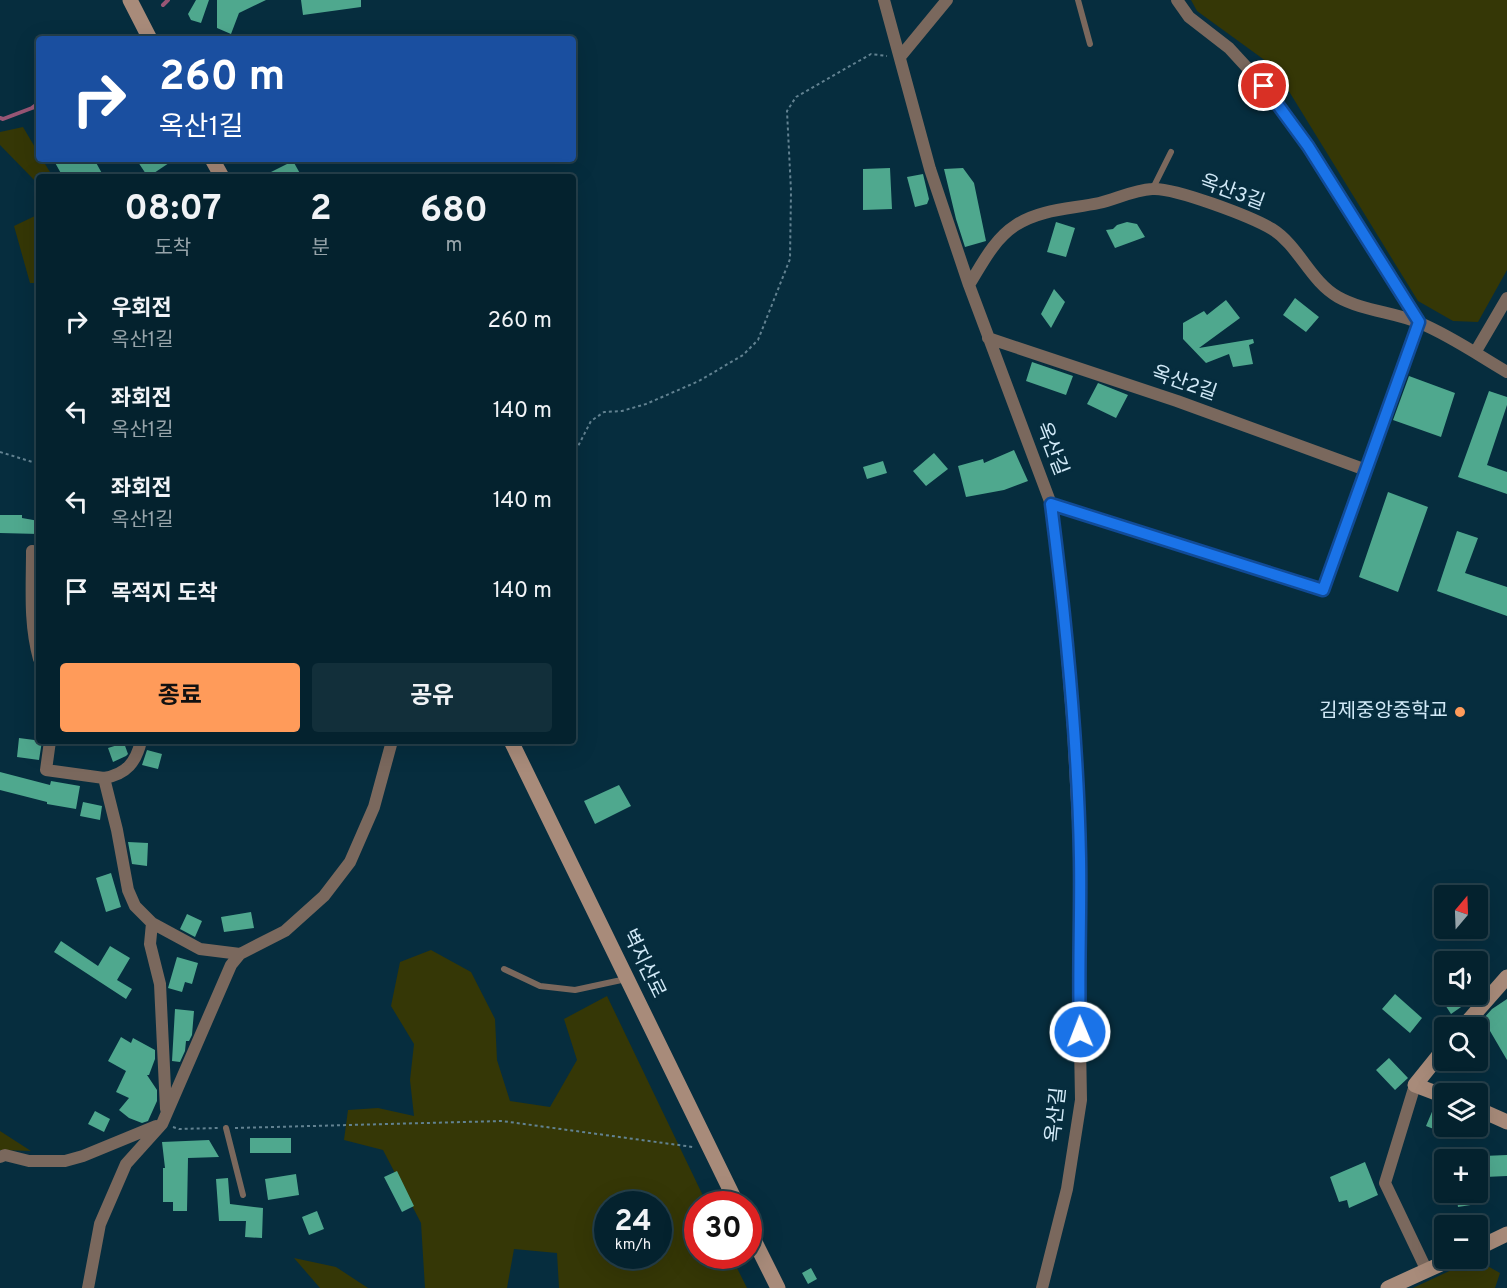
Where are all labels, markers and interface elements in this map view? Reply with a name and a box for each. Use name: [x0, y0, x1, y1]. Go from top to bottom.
text: 260 m: [159, 52, 285, 105]
icon: right: [60, 60, 138, 138]
pin: [1238, 60, 1289, 111]
icon: arrive: [1247, 69, 1280, 102]
text: 옥산1길: [159, 111, 244, 145]
street label: 옥산3길: [1196, 169, 1268, 217]
text: 08:07: [124, 187, 222, 233]
text: 2: [310, 187, 332, 233]
text: 680: [420, 189, 488, 235]
text: m: [445, 233, 462, 259]
text: 도착: [154, 236, 191, 262]
text: 분: [312, 236, 330, 262]
text: 우회전: [111, 296, 172, 323]
icon: right: [60, 305, 93, 338]
text: 260 m: [487, 308, 552, 335]
text: 옥산1길: [111, 328, 174, 354]
street label: 옥산2길: [1148, 361, 1220, 407]
text: 좌회전: [111, 386, 172, 413]
icon: left: [60, 395, 93, 428]
text: 140 m: [493, 398, 552, 425]
text: 옥산1길: [111, 418, 174, 444]
street label: 옥산길: [1029, 419, 1073, 479]
text: 좌회전: [111, 476, 172, 503]
icon: left: [60, 485, 93, 518]
text: 140 m: [493, 488, 552, 515]
text: 옥산1길: [111, 508, 174, 534]
icon: arrive: [60, 575, 93, 608]
text: 140 m: [493, 578, 552, 605]
text: 목적지 도착: [111, 581, 218, 608]
button: 종료: [60, 663, 300, 732]
button: 공유: [312, 663, 552, 732]
place label: 김제중앙중학교: [1319, 699, 1448, 725]
marker: 김제중앙중학교: [1453, 705, 1467, 719]
north arrow: [1434, 885, 1488, 939]
map controls: [1434, 885, 1488, 1269]
street label: 벽지산로: [615, 925, 671, 1003]
button: sound: [1434, 951, 1488, 1005]
position arrow: [1048, 1000, 1112, 1064]
button: search: [1434, 1017, 1488, 1071]
button: layers: [1434, 1083, 1488, 1137]
street label: 옥산길: [1041, 1086, 1073, 1144]
button: +: [1434, 1149, 1488, 1203]
speed limit sign: 30: [684, 1191, 762, 1269]
text: 24: [614, 1204, 652, 1241]
button: −: [1434, 1215, 1488, 1269]
text: km/h: [615, 1236, 651, 1255]

